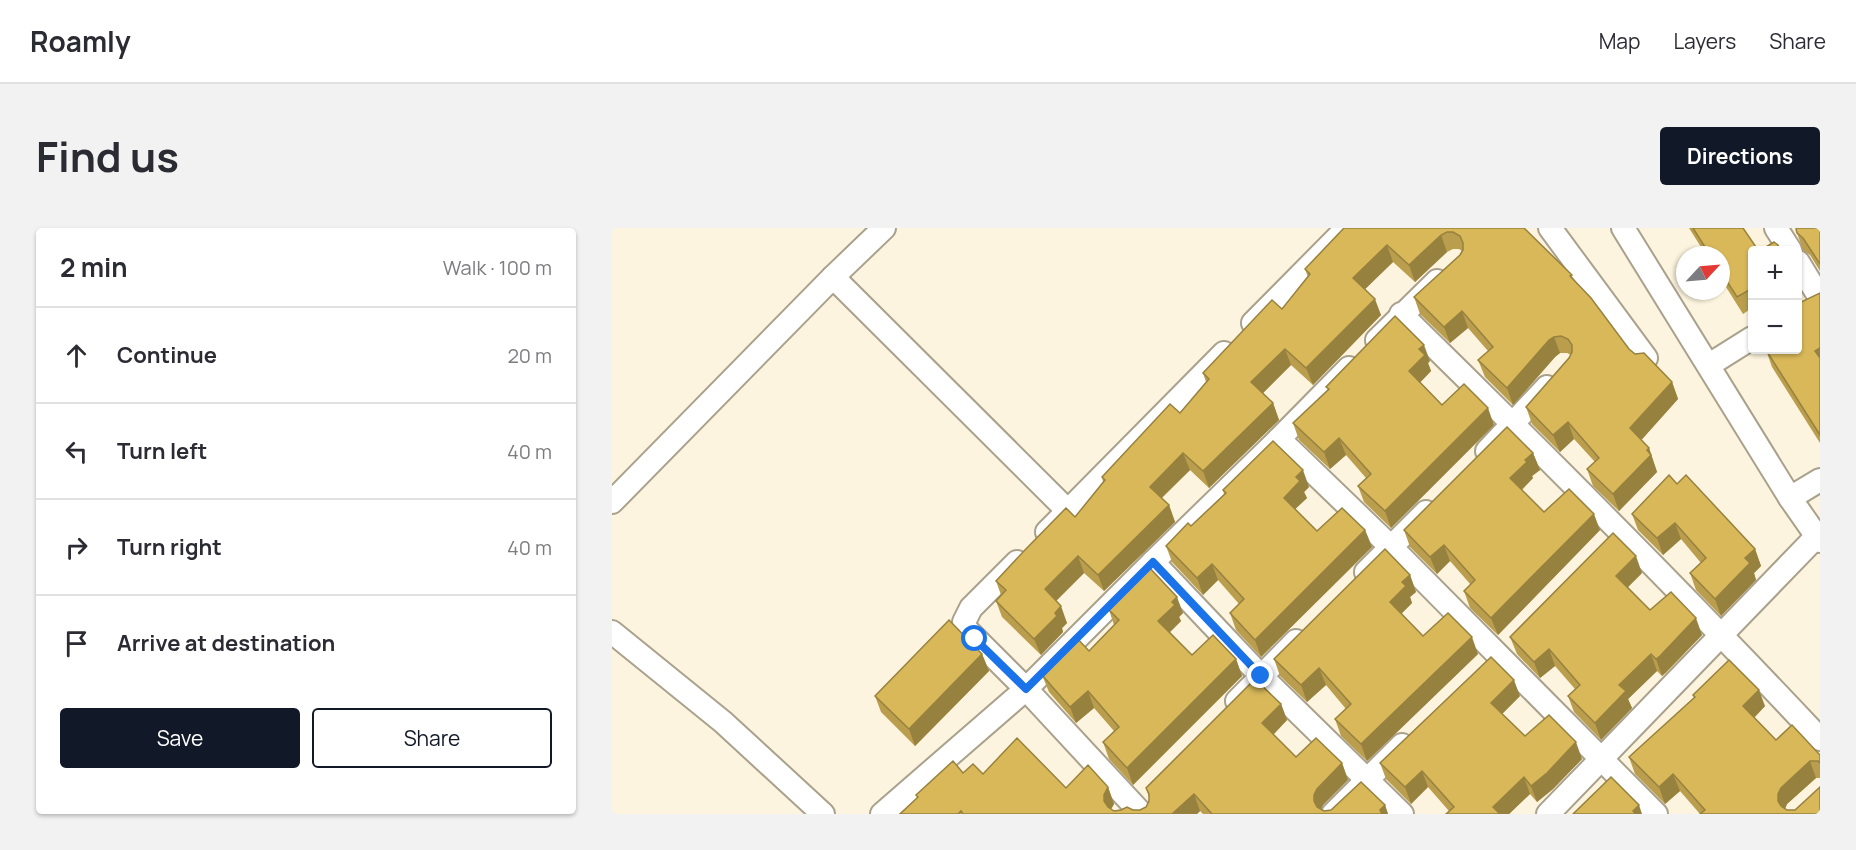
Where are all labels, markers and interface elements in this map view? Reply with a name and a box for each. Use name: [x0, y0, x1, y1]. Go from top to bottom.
text: Roamly: [30, 22, 131, 60]
text: Map: [1599, 27, 1640, 55]
text: Layers: [1673, 27, 1736, 55]
text: Share: [1769, 27, 1826, 55]
text: Find us: [36, 127, 179, 185]
button: Directions: [1660, 127, 1820, 185]
north arrow: [1676, 246, 1730, 300]
map controls: [1748, 246, 1802, 354]
button: +: [1748, 246, 1802, 300]
text: 2 min: [60, 249, 128, 285]
text: Walk · 100 m: [443, 254, 552, 281]
button: −: [1748, 300, 1802, 354]
icon: ahead: [60, 339, 93, 372]
text: Continue: [117, 340, 217, 370]
text: 20 m: [507, 342, 552, 369]
icon: left: [60, 435, 93, 468]
text: Turn left: [117, 436, 207, 466]
text: 40 m: [507, 438, 552, 465]
icon: right: [60, 531, 93, 564]
text: Turn right: [117, 532, 222, 562]
text: 40 m: [507, 534, 552, 561]
route start: [961, 625, 987, 651]
icon: arrive: [60, 627, 93, 660]
text: Arrive at destination: [117, 628, 335, 658]
route end: [1247, 662, 1273, 688]
button: Save: [60, 708, 300, 768]
button: Share: [312, 708, 552, 768]

